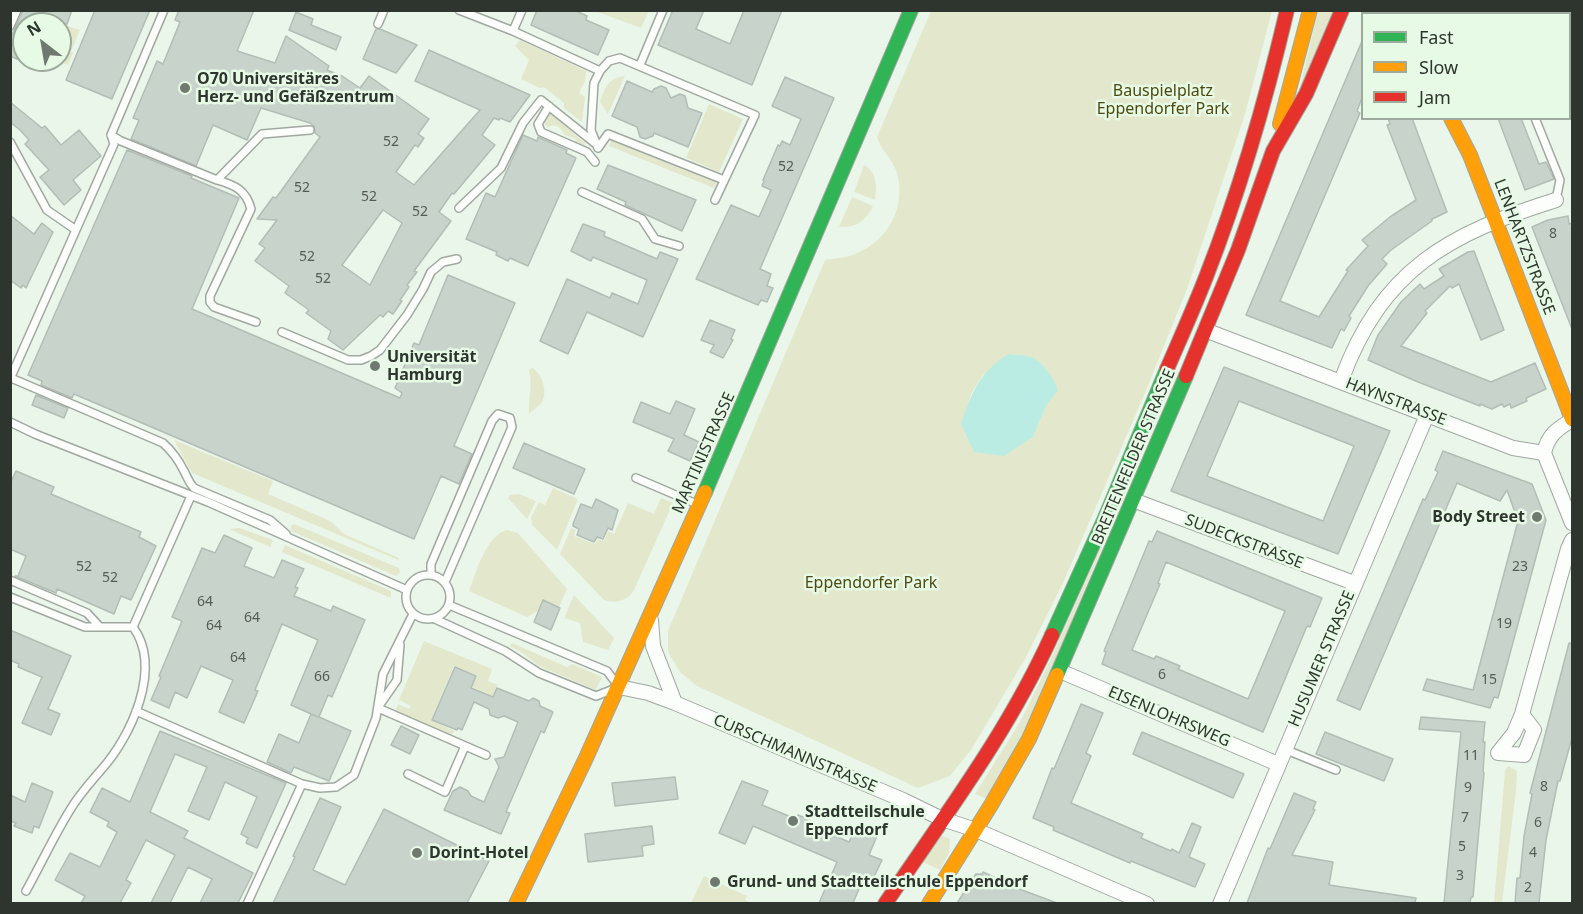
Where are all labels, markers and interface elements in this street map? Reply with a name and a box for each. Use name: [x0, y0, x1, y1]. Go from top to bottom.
north arrow: [12, 12, 72, 72]
legend: [1361, 12, 1571, 120]
text: N: [23, 16, 45, 41]
text: Fast: [1419, 25, 1454, 49]
text: Slow: [1419, 55, 1458, 79]
place label: O70 Universitäres Herz- und Gefäßzentrum: [197, 69, 394, 107]
marker: O70 Universitäres Herz- und Gefäßzentrum: [178, 81, 192, 95]
park label: Bauspielplatz Eppendorfer Park: [1097, 81, 1229, 119]
text: Jam: [1419, 85, 1451, 109]
house number: 52: [383, 134, 399, 150]
house number: 52: [778, 159, 794, 175]
street label: LENHARTZSTRASSE: [1489, 176, 1559, 318]
house number: 52: [294, 180, 310, 196]
house number: 52: [361, 189, 377, 205]
house number: 52: [412, 204, 428, 220]
house number: 8: [1549, 226, 1557, 242]
house number: 52: [299, 249, 315, 265]
house number: 52: [315, 271, 331, 287]
place label: Universität Hamburg: [387, 347, 476, 385]
marker: Universität Hamburg: [368, 359, 382, 373]
street label: BREITENFELDER STRASSE: [1088, 366, 1180, 548]
street label: HAYNSTRASSE: [1343, 374, 1449, 430]
street label: MARTINISTRASSE: [669, 389, 739, 517]
place label: Body Street: [1432, 507, 1525, 527]
marker: Body Street: [1530, 510, 1544, 524]
street label: SUDECKSTRASSE: [1182, 511, 1306, 573]
house number: 52: [76, 559, 92, 575]
house number: 23: [1512, 559, 1528, 575]
house number: 52: [102, 570, 118, 586]
park label: Eppendorfer Park: [805, 573, 937, 593]
street label: HUSUMER STRASSE: [1285, 588, 1359, 730]
house number: 64: [197, 594, 213, 610]
house number: 64: [244, 610, 260, 626]
house number: 19: [1496, 616, 1512, 632]
house number: 64: [206, 618, 222, 634]
house number: 64: [230, 650, 246, 666]
house number: 6: [1158, 667, 1166, 683]
house number: 66: [314, 669, 330, 685]
house number: 15: [1481, 672, 1497, 688]
street label: EISENLOHRSWEG: [1105, 683, 1233, 751]
street label: CURSCHMANNSTRASSE: [710, 711, 880, 797]
house number: 11: [1463, 748, 1479, 764]
house number: 8: [1540, 779, 1548, 795]
house number: 9: [1464, 780, 1472, 796]
place label: Stadtteilschule Eppendorf: [805, 802, 925, 840]
house number: 7: [1461, 810, 1469, 826]
marker: Stadtteilschule Eppendorf: [786, 814, 800, 828]
house number: 6: [1534, 815, 1542, 831]
house number: 5: [1458, 839, 1466, 855]
place label: Dorint-Hotel: [429, 843, 529, 863]
house number: 4: [1529, 845, 1537, 861]
marker: Dorint-Hotel: [410, 846, 424, 860]
house number: 3: [1456, 868, 1464, 884]
place label: Grund- und Stadtteilschule Eppendorf: [727, 872, 1028, 892]
marker: Grund- und Stadtteilschule Eppendorf: [708, 875, 722, 889]
house number: 2: [1524, 880, 1532, 896]

